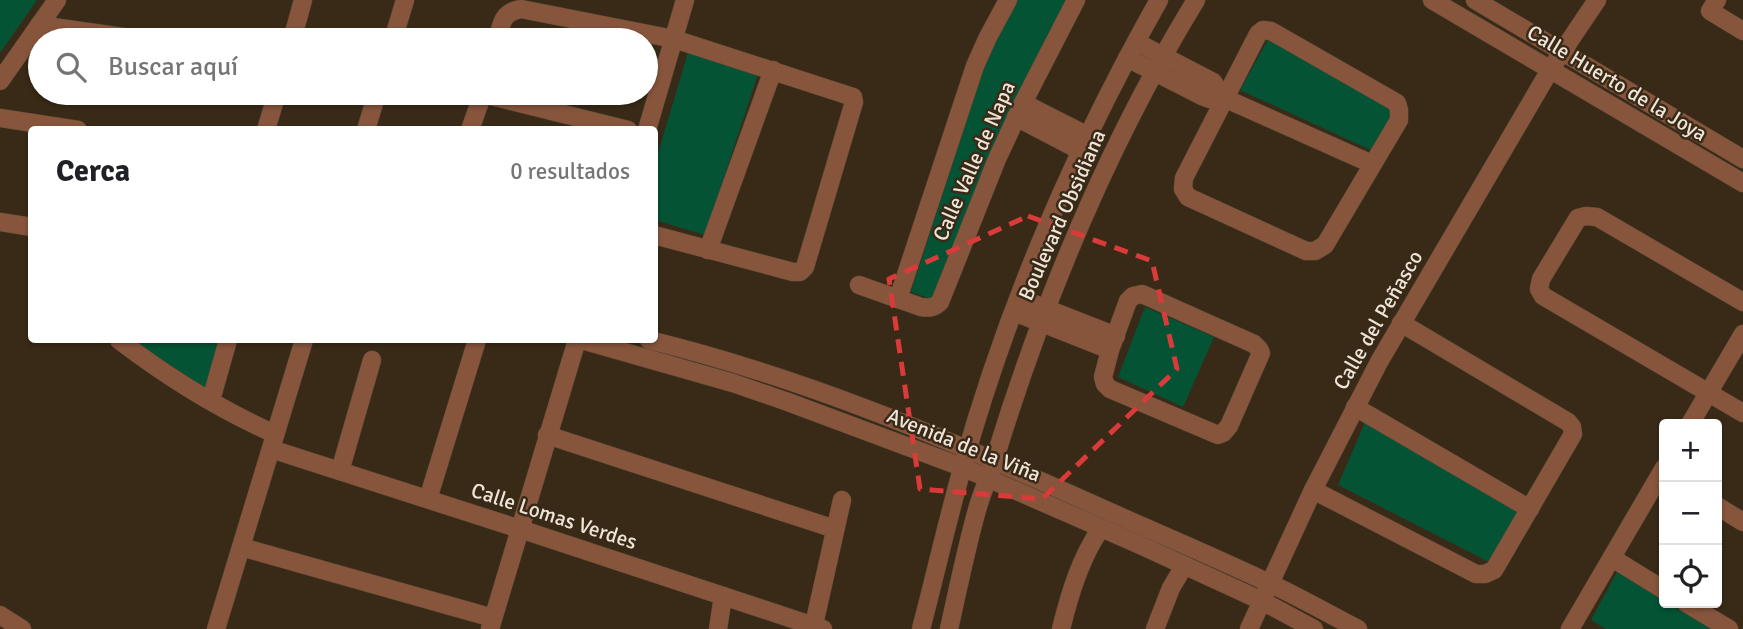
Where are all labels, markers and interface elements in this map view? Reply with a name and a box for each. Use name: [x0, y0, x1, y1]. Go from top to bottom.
street label: Calle Huerto de la Joya: [1522, 19, 1712, 147]
search box: [28, 28, 658, 105]
icon: search: [52, 48, 90, 86]
text: Buscar aquí: [108, 51, 238, 83]
street label: Calle Valle de Napa: [927, 77, 1021, 245]
street label: Boulevard Obsidiana: [1013, 126, 1111, 304]
text: Cerca: [56, 153, 130, 190]
text: 0 resultados: [510, 157, 630, 186]
street label: Calle del Peñasco: [1328, 246, 1428, 394]
street label: Avenida de la Viña: [883, 402, 1045, 488]
map controls: [1659, 419, 1722, 608]
button: +: [1659, 419, 1722, 482]
street label: Calle Lomas Verdes: [468, 477, 640, 555]
button: −: [1659, 482, 1722, 545]
button: locate: [1659, 545, 1722, 608]

